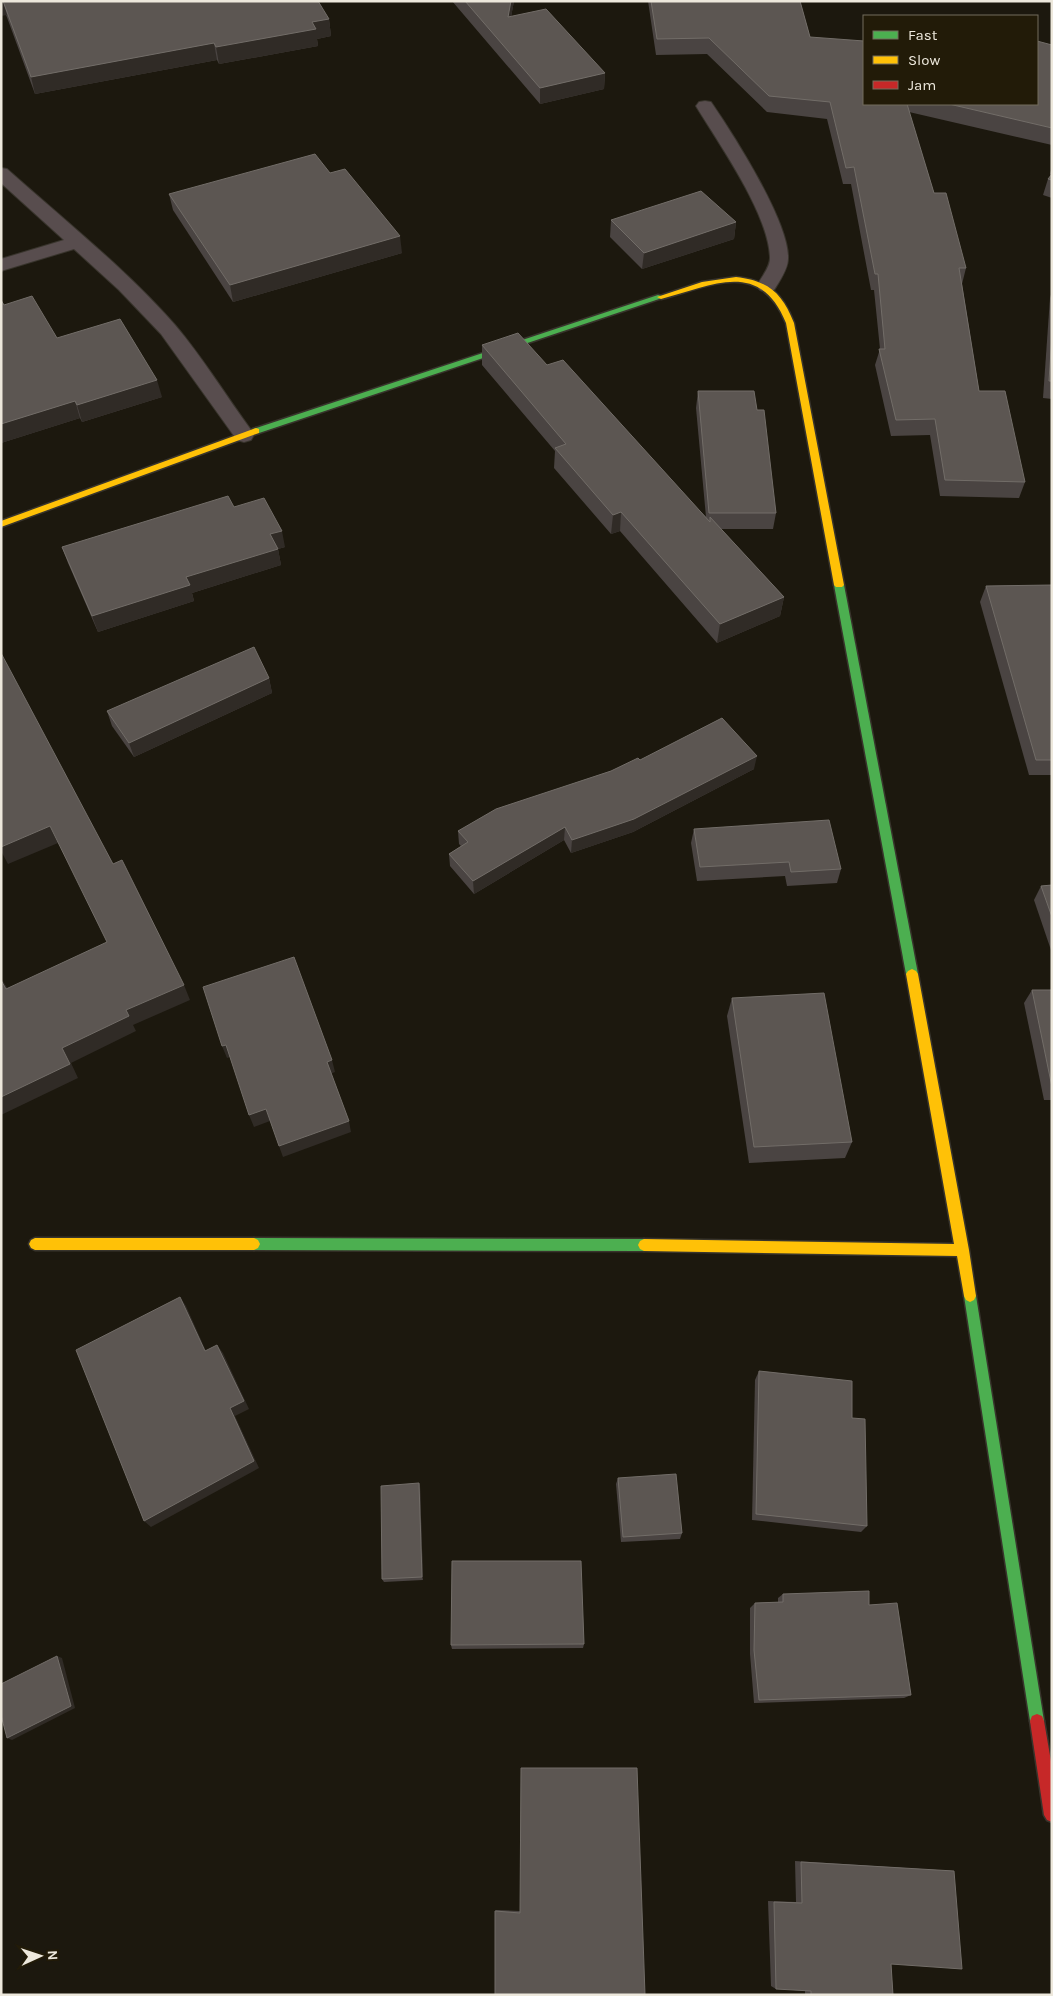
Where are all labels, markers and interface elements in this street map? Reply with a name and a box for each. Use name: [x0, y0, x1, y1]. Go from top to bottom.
legend: [863, 15, 1038, 105]
text: Fast: [908, 26, 938, 44]
text: Slow: [908, 51, 940, 69]
text: Jam: [908, 76, 936, 94]
north arrow: [15, 1931, 65, 1981]
text: N: [44, 1950, 61, 1961]

